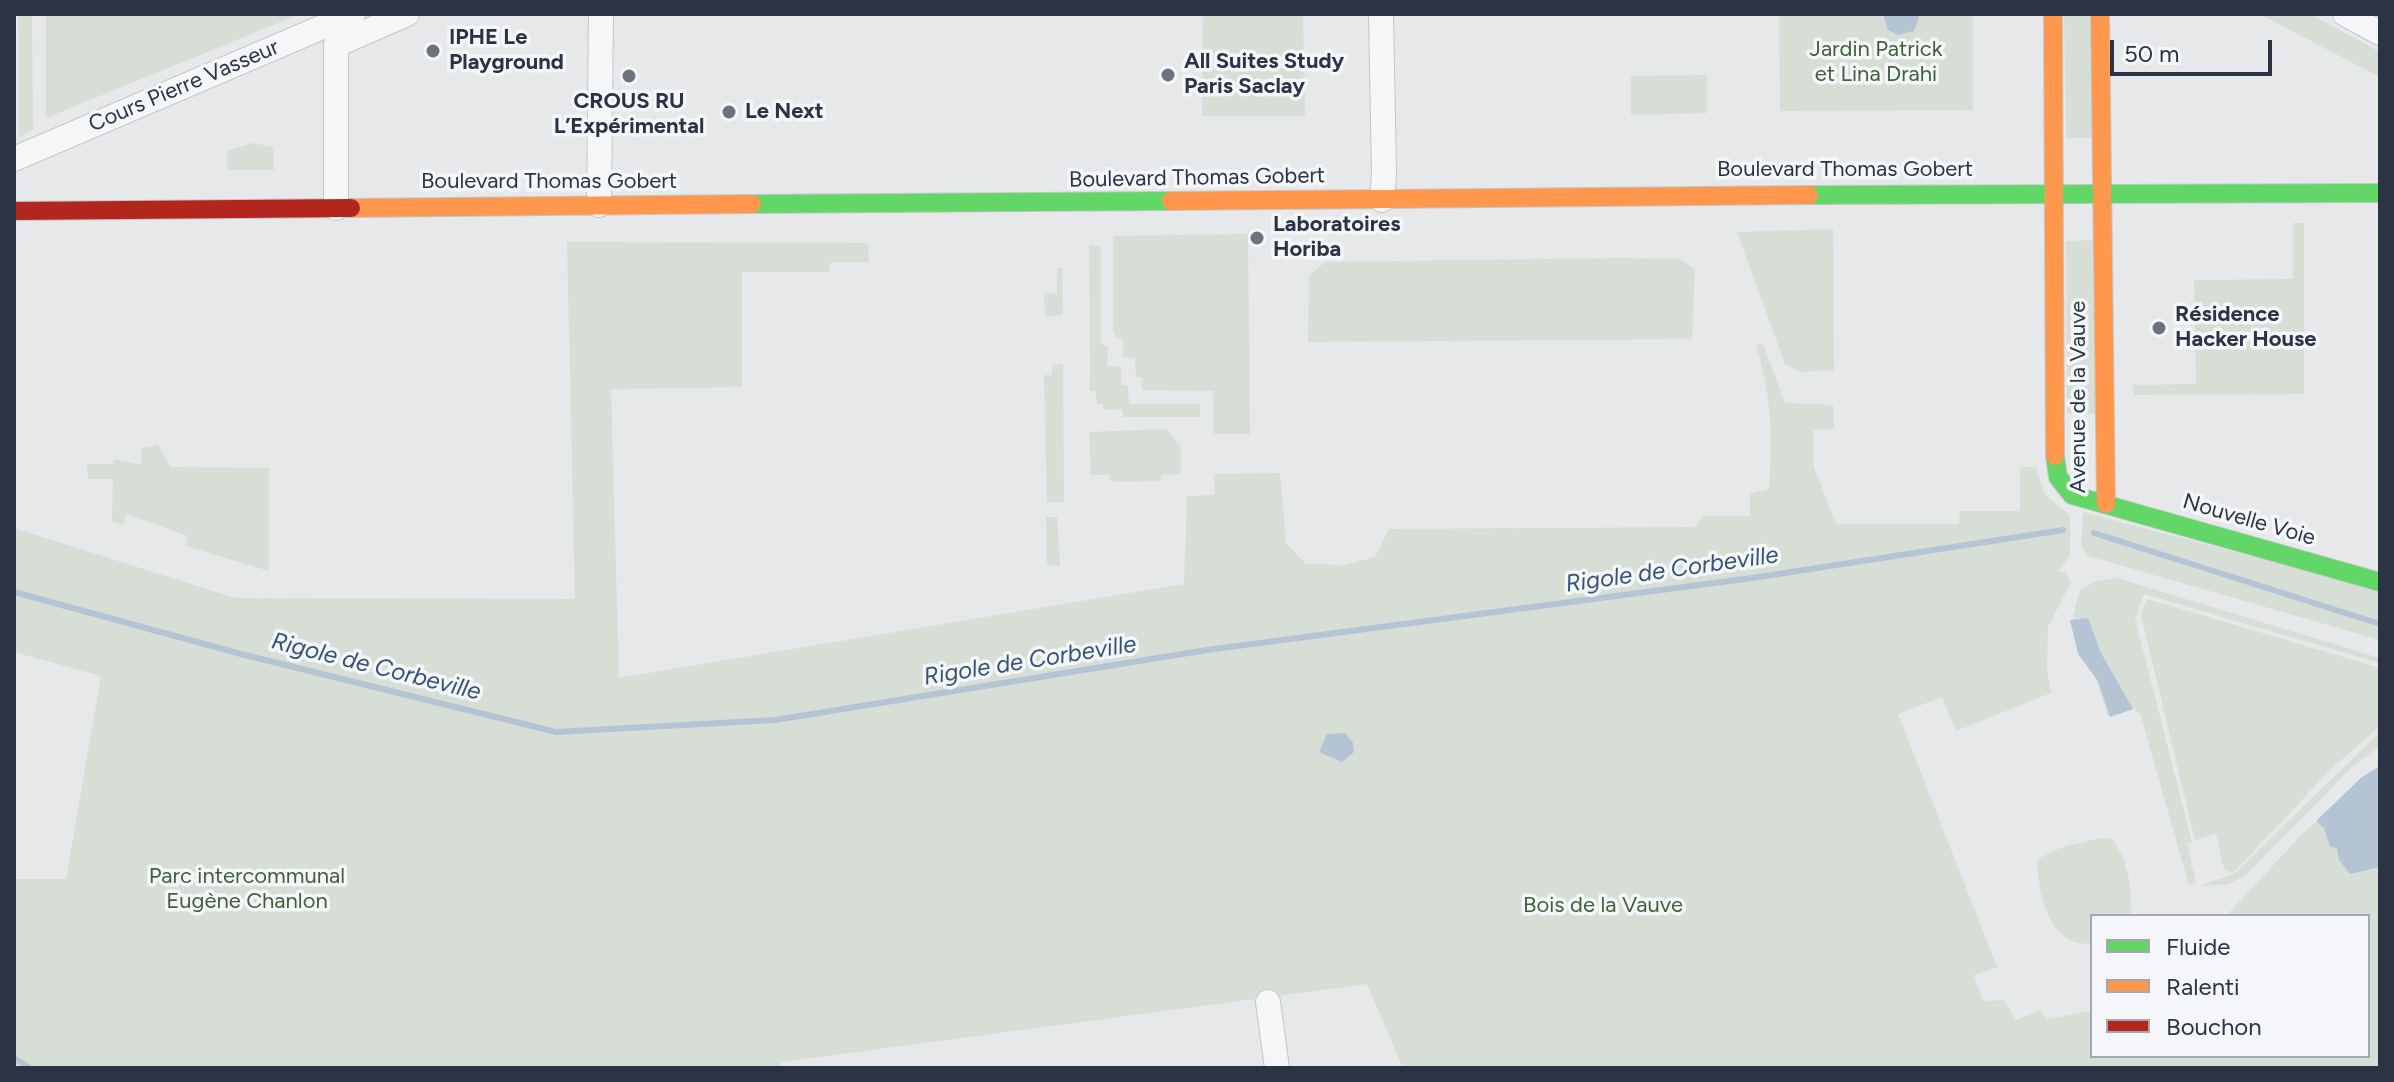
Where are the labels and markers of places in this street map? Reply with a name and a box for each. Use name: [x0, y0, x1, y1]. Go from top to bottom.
place label: IPHE Le Playground: [449, 25, 564, 76]
marker: IPHE Le Playground: [424, 42, 442, 60]
place label: All Suites Study Paris Saclay: [1184, 49, 1344, 100]
marker: All Suites Study Paris Saclay: [1159, 66, 1177, 84]
marker: CROUS RU L’Expérimental: [620, 67, 638, 85]
place label: CROUS RU L’Expérimental: [554, 89, 704, 140]
place label: Le Next: [745, 99, 824, 125]
marker: Le Next: [720, 103, 738, 121]
place label: Laboratoires Horiba: [1273, 212, 1400, 264]
marker: Laboratoires Horiba: [1248, 229, 1266, 247]
place label: Résidence Hacker House: [2175, 302, 2316, 354]
marker: Résidence Hacker House: [2150, 319, 2168, 337]

